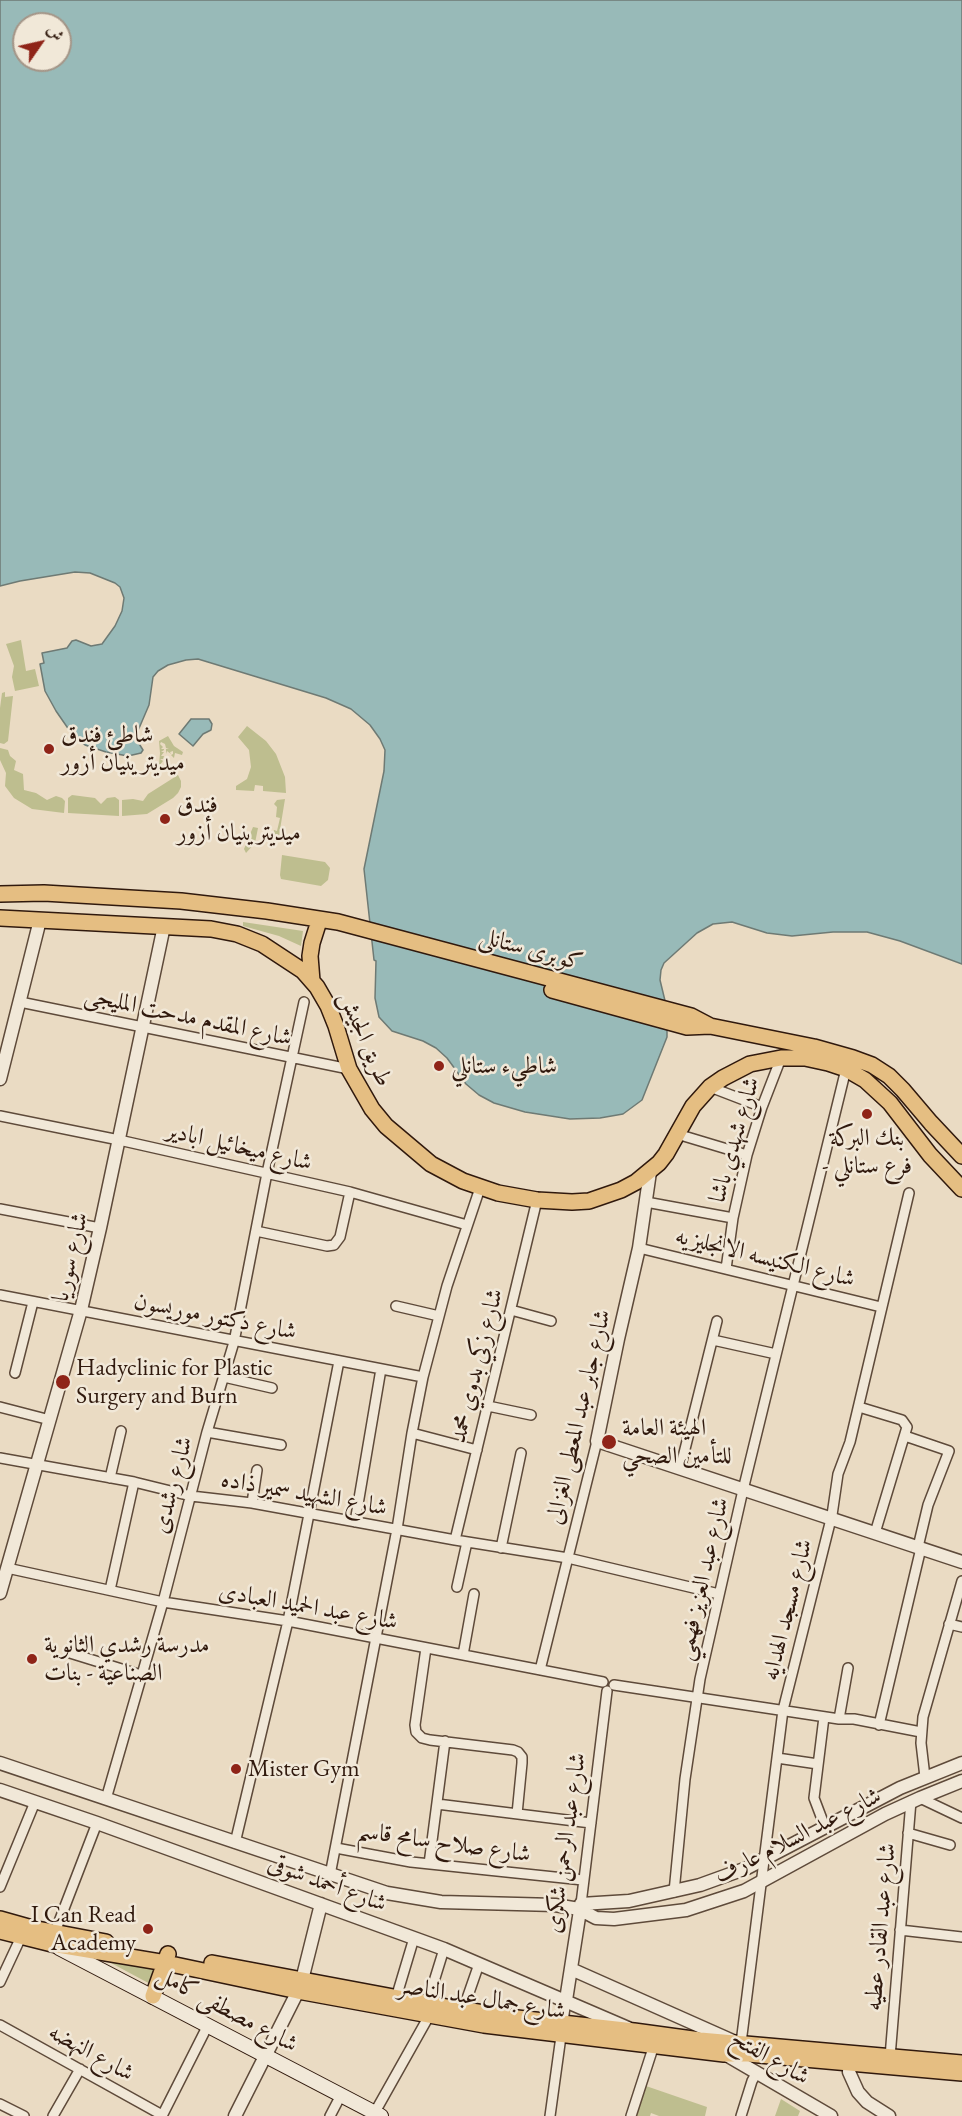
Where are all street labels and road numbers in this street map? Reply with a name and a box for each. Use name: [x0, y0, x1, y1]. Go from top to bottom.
street label: كوبرى ستانلى: [476, 922, 586, 978]
street label: شارع المقدم مدحت المليجى: [82, 981, 294, 1053]
street label: طريق الجيش: [332, 987, 398, 1091]
street label: شارع شهدي باشا: [703, 1074, 767, 1206]
street label: شارع ميخائيل ابادير: [163, 1116, 315, 1178]
street label: شارع سوريا: [47, 1209, 95, 1305]
street label: شارع الكنيسه الانجليزيه: [672, 1222, 858, 1294]
street label: شارع زكي بدوي محمد: [444, 1286, 510, 1446]
street label: شارع دكتور موريسون: [131, 1287, 299, 1347]
street label: شارع جابر عبد المعطى الغزالى: [540, 1307, 618, 1527]
street label: شارع رشدى: [146, 1433, 200, 1537]
street label: شارع الشهيد سمير ذاده: [219, 1465, 389, 1523]
street label: شارع عبد العزيز فهمي: [670, 1495, 736, 1663]
street label: شارع مسجد الهدايه: [757, 1536, 819, 1684]
street label: شارع عبد الحميد العبادى: [216, 1577, 400, 1637]
street label: شارع عبد الرحمن شكرى: [539, 1751, 593, 1935]
street label: شارع عبد السلام عارف: [710, 1782, 886, 1890]
street label: شارع صلاح سامح قاسم: [355, 1817, 533, 1869]
street label: شارع عبد القادر عطيه: [859, 1842, 903, 2012]
street label: شارع أحمد شوقى: [263, 1849, 391, 1919]
street label: شارع مصطفى كامل: [151, 1961, 303, 2059]
street label: شارع جمال عبد الناصر: [396, 1972, 568, 2026]
street label: شارع النهضه: [43, 2018, 139, 2088]
street label: شارع الفتح: [726, 2024, 814, 2092]

